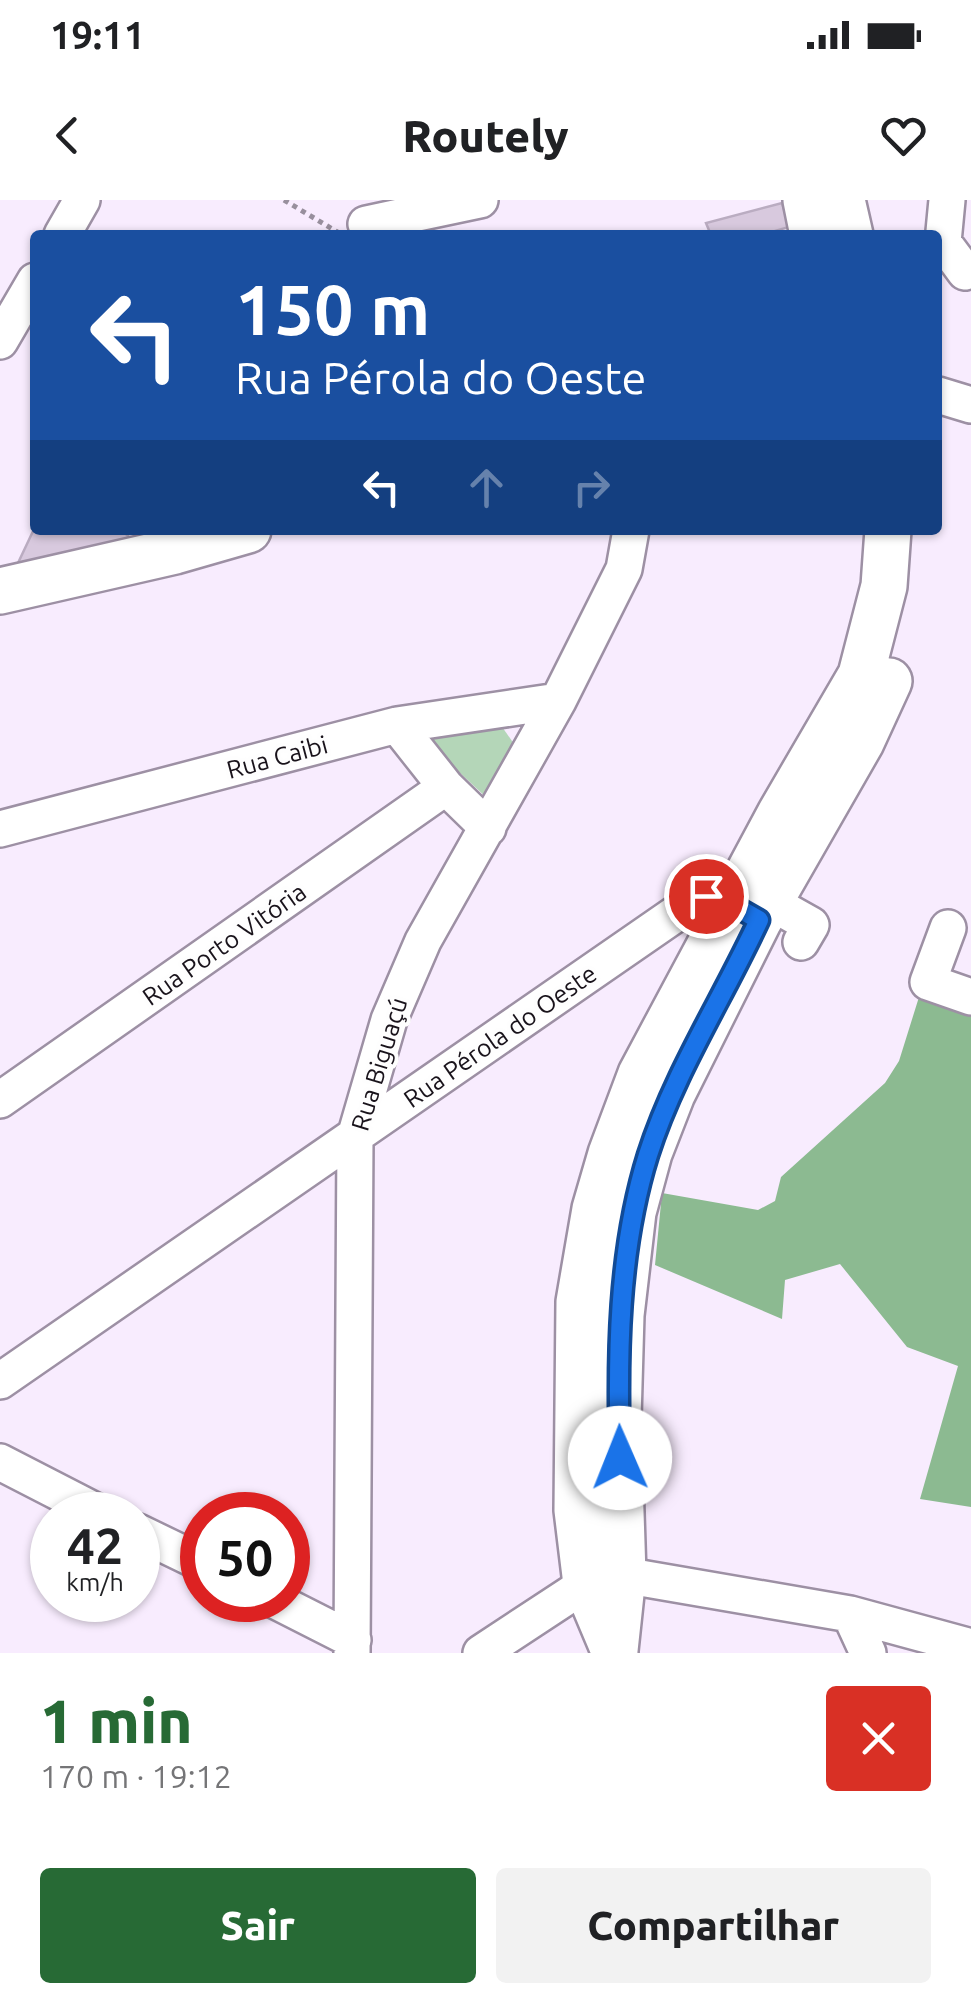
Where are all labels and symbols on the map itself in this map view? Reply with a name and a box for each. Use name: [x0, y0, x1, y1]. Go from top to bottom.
street label: Rua Caibi: [223, 730, 331, 784]
pin: [664, 854, 749, 939]
street label: Rua Porto Vitória: [137, 877, 311, 1011]
street label: Rua Pérola do Oeste: [398, 959, 602, 1113]
street label: Rua Biguaçú: [345, 994, 413, 1134]
position arrow: [568, 1406, 672, 1510]
speed limit sign: 50: [180, 1492, 310, 1622]

